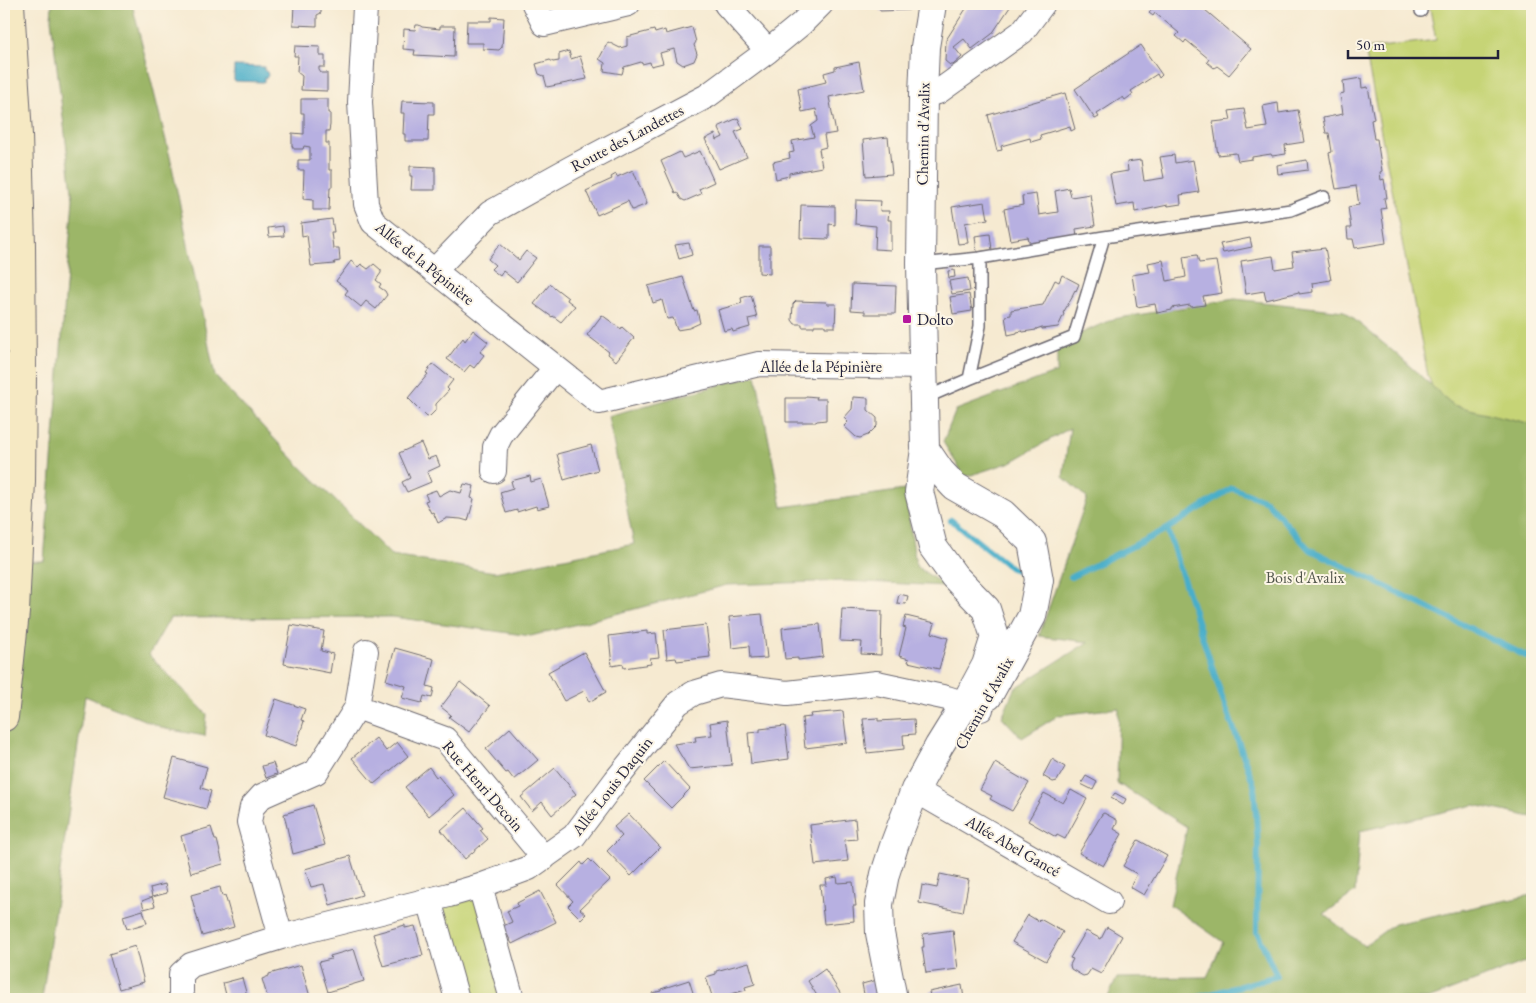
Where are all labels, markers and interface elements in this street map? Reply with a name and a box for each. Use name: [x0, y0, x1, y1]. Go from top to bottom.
scale bar: [1348, 28, 1498, 60]
text: 50 m: [1356, 35, 1385, 54]
street label: Chemin d'Avalix: [912, 82, 934, 186]
street label: Route des Landettes: [567, 99, 687, 177]
street label: Allée de la Pépinière: [370, 216, 479, 310]
place label: Dolto: [917, 309, 954, 330]
marker: Dolto: [901, 313, 913, 325]
street label: Allée de la Pépinière: [759, 356, 882, 377]
park label: Bois d'Avalix: [1266, 567, 1344, 588]
street label: Chemin d'Avalix: [950, 653, 1018, 753]
street label: Allée Louis Daquin: [566, 732, 658, 840]
street label: Rue Henri Decoin: [438, 736, 529, 836]
street label: Allée Abel Gancé: [961, 810, 1064, 882]

